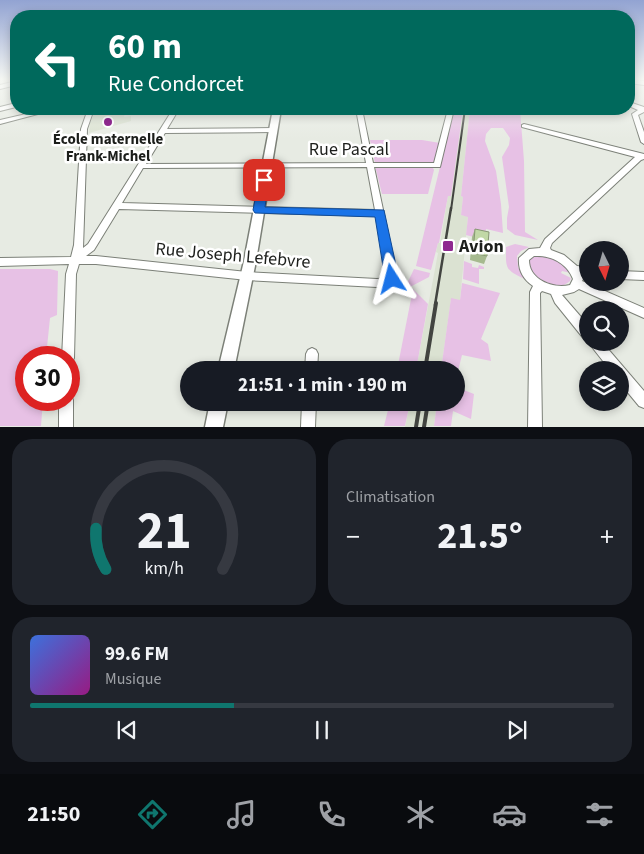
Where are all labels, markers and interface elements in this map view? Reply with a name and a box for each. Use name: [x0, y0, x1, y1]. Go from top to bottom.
text: 60 m: [108, 22, 182, 72]
icon: left: [25, 30, 90, 95]
text: Rue Condorcet: [108, 68, 244, 100]
marker: École maternelle Frank-Michel: [102, 116, 114, 128]
place label: École maternelle Frank-Michel: [53, 129, 163, 167]
street label: Rue Pascal: [309, 137, 389, 162]
pin: [243, 159, 285, 201]
icon: arrive: [250, 166, 278, 194]
place label: Avion: [458, 234, 504, 259]
street label: Rue Joseph Lefebvre: [154, 236, 312, 275]
marker: Avion: [441, 239, 455, 253]
north arrow: [579, 241, 629, 291]
map controls: [579, 241, 629, 411]
position arrow: [365, 252, 417, 304]
button: search: [579, 301, 629, 351]
speed limit sign: 30: [15, 346, 80, 411]
button: layers: [579, 361, 629, 411]
text: 21:51 · 1 min · 190 m: [238, 372, 407, 399]
text: Climatisation: [346, 486, 435, 508]
text: 21: [137, 495, 191, 569]
text: 21.5°: [437, 509, 523, 563]
text: −: [346, 517, 360, 557]
text: +: [600, 517, 614, 557]
text: km/h: [144, 556, 184, 581]
text: 99.6 FM: [105, 641, 169, 668]
text: Musique: [105, 668, 162, 690]
icon: previous: [113, 716, 141, 744]
icon: pause: [308, 716, 336, 744]
icon: next: [503, 716, 531, 744]
icon: directions: [135, 797, 170, 832]
icon: music: [224, 797, 259, 832]
icon: phone: [314, 797, 349, 832]
icon: climate: [403, 797, 438, 832]
icon: car: [492, 797, 527, 832]
icon: filters: [582, 797, 617, 832]
text: 21:50: [27, 798, 80, 830]

